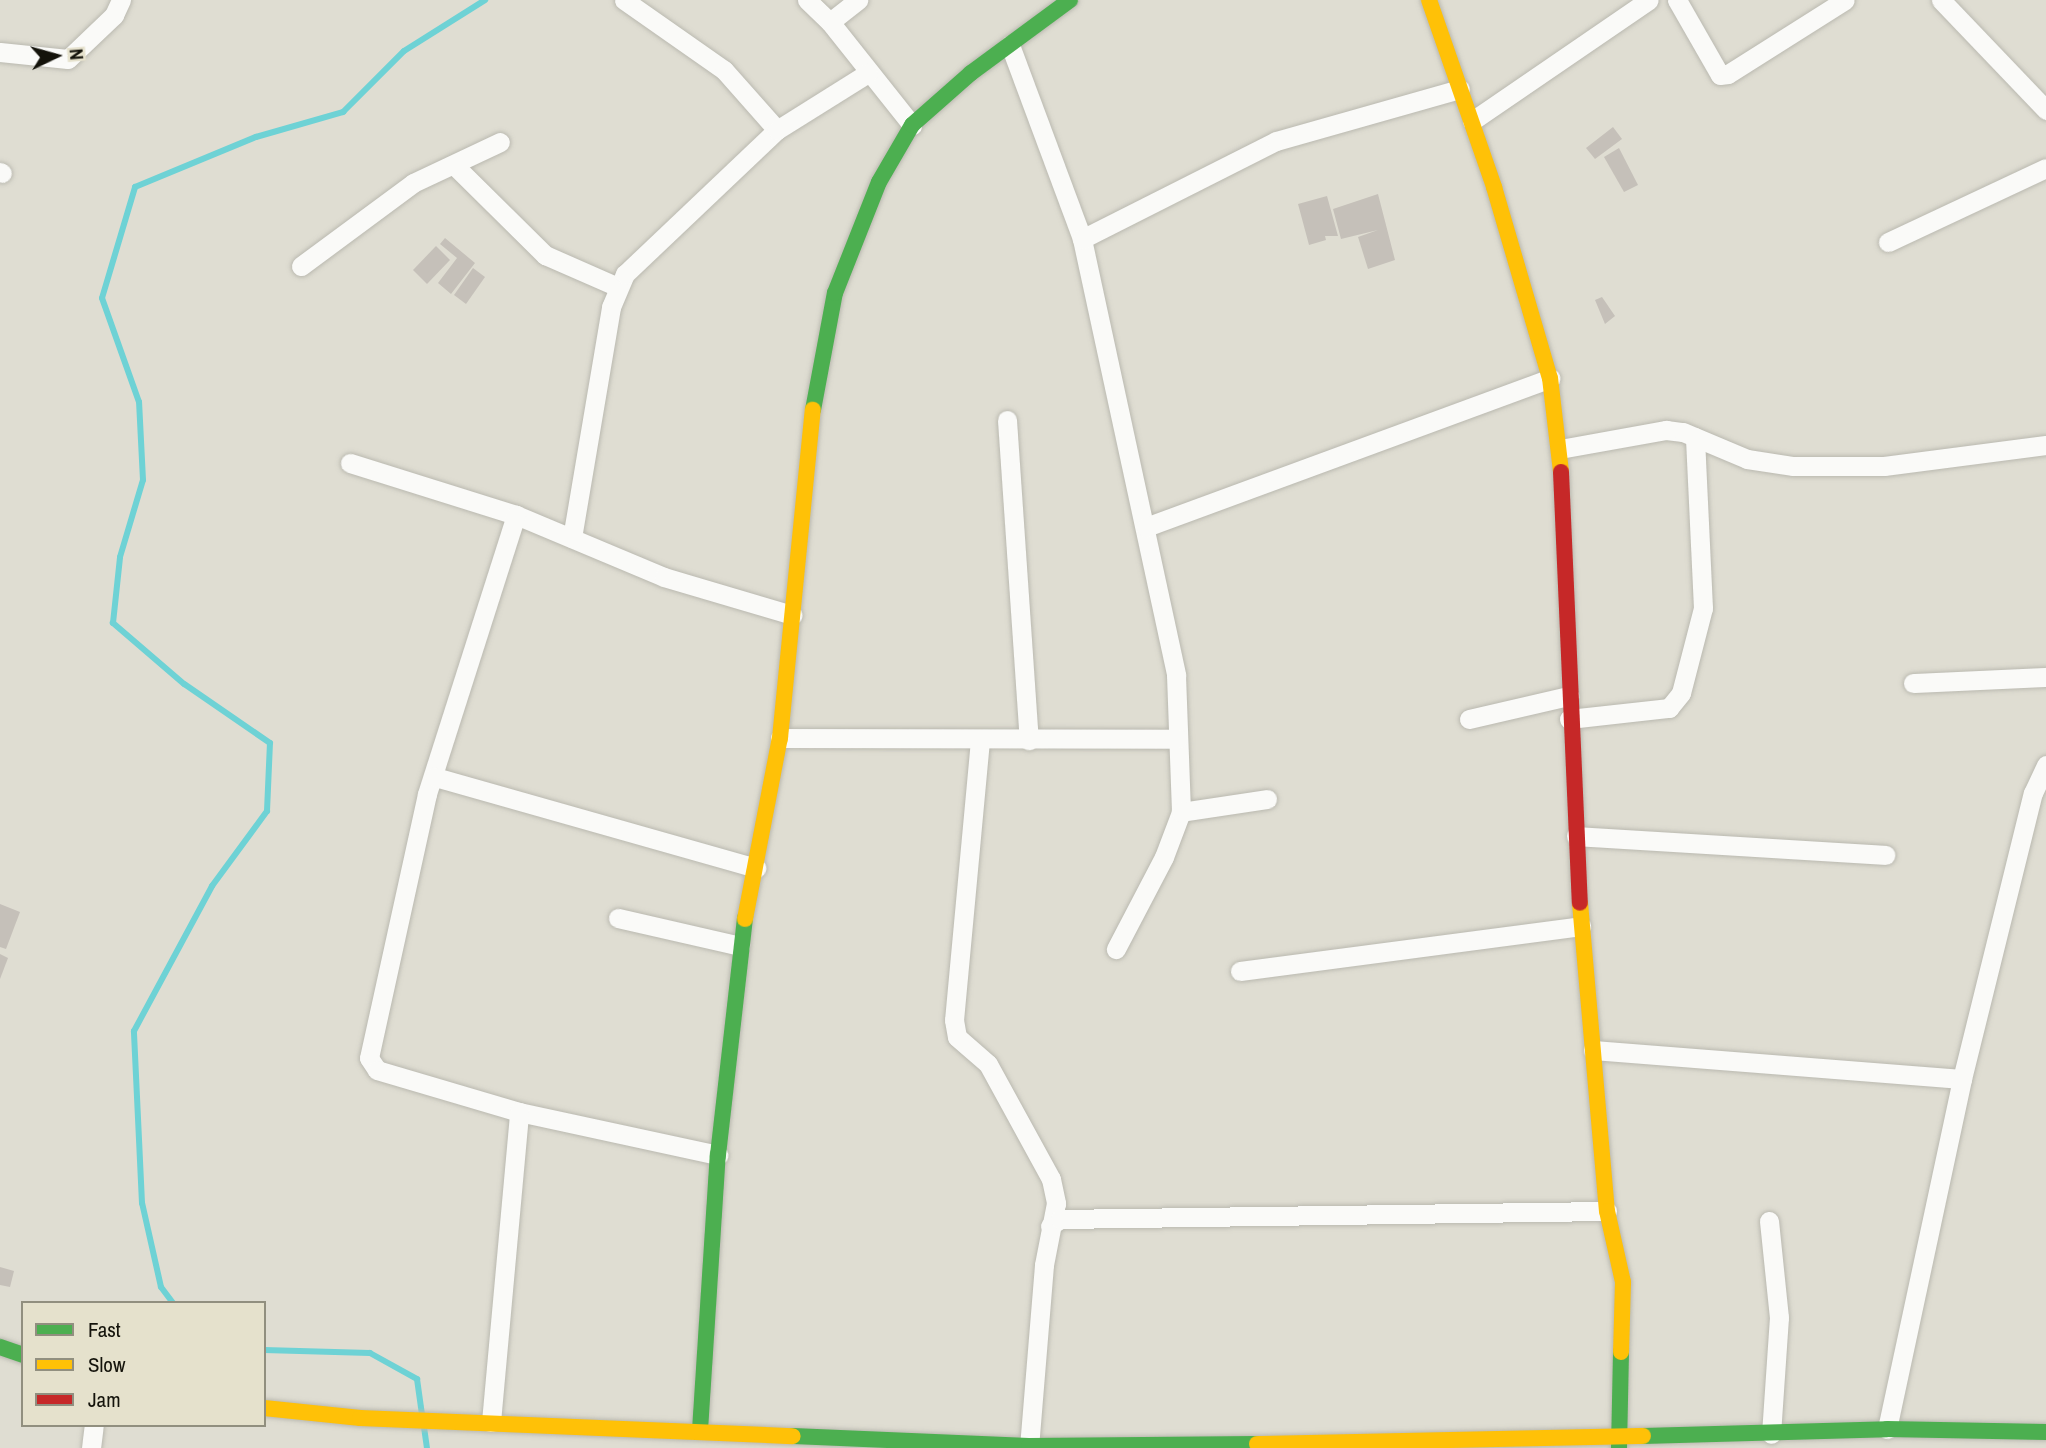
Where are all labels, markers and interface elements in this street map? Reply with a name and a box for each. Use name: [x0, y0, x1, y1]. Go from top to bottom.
north arrow: [21, 21, 91, 91]
text: N: [63, 47, 90, 61]
legend: [21, 1301, 266, 1427]
text: Fast: [88, 1315, 121, 1344]
text: Slow: [88, 1350, 125, 1379]
text: Jam: [88, 1385, 121, 1414]

